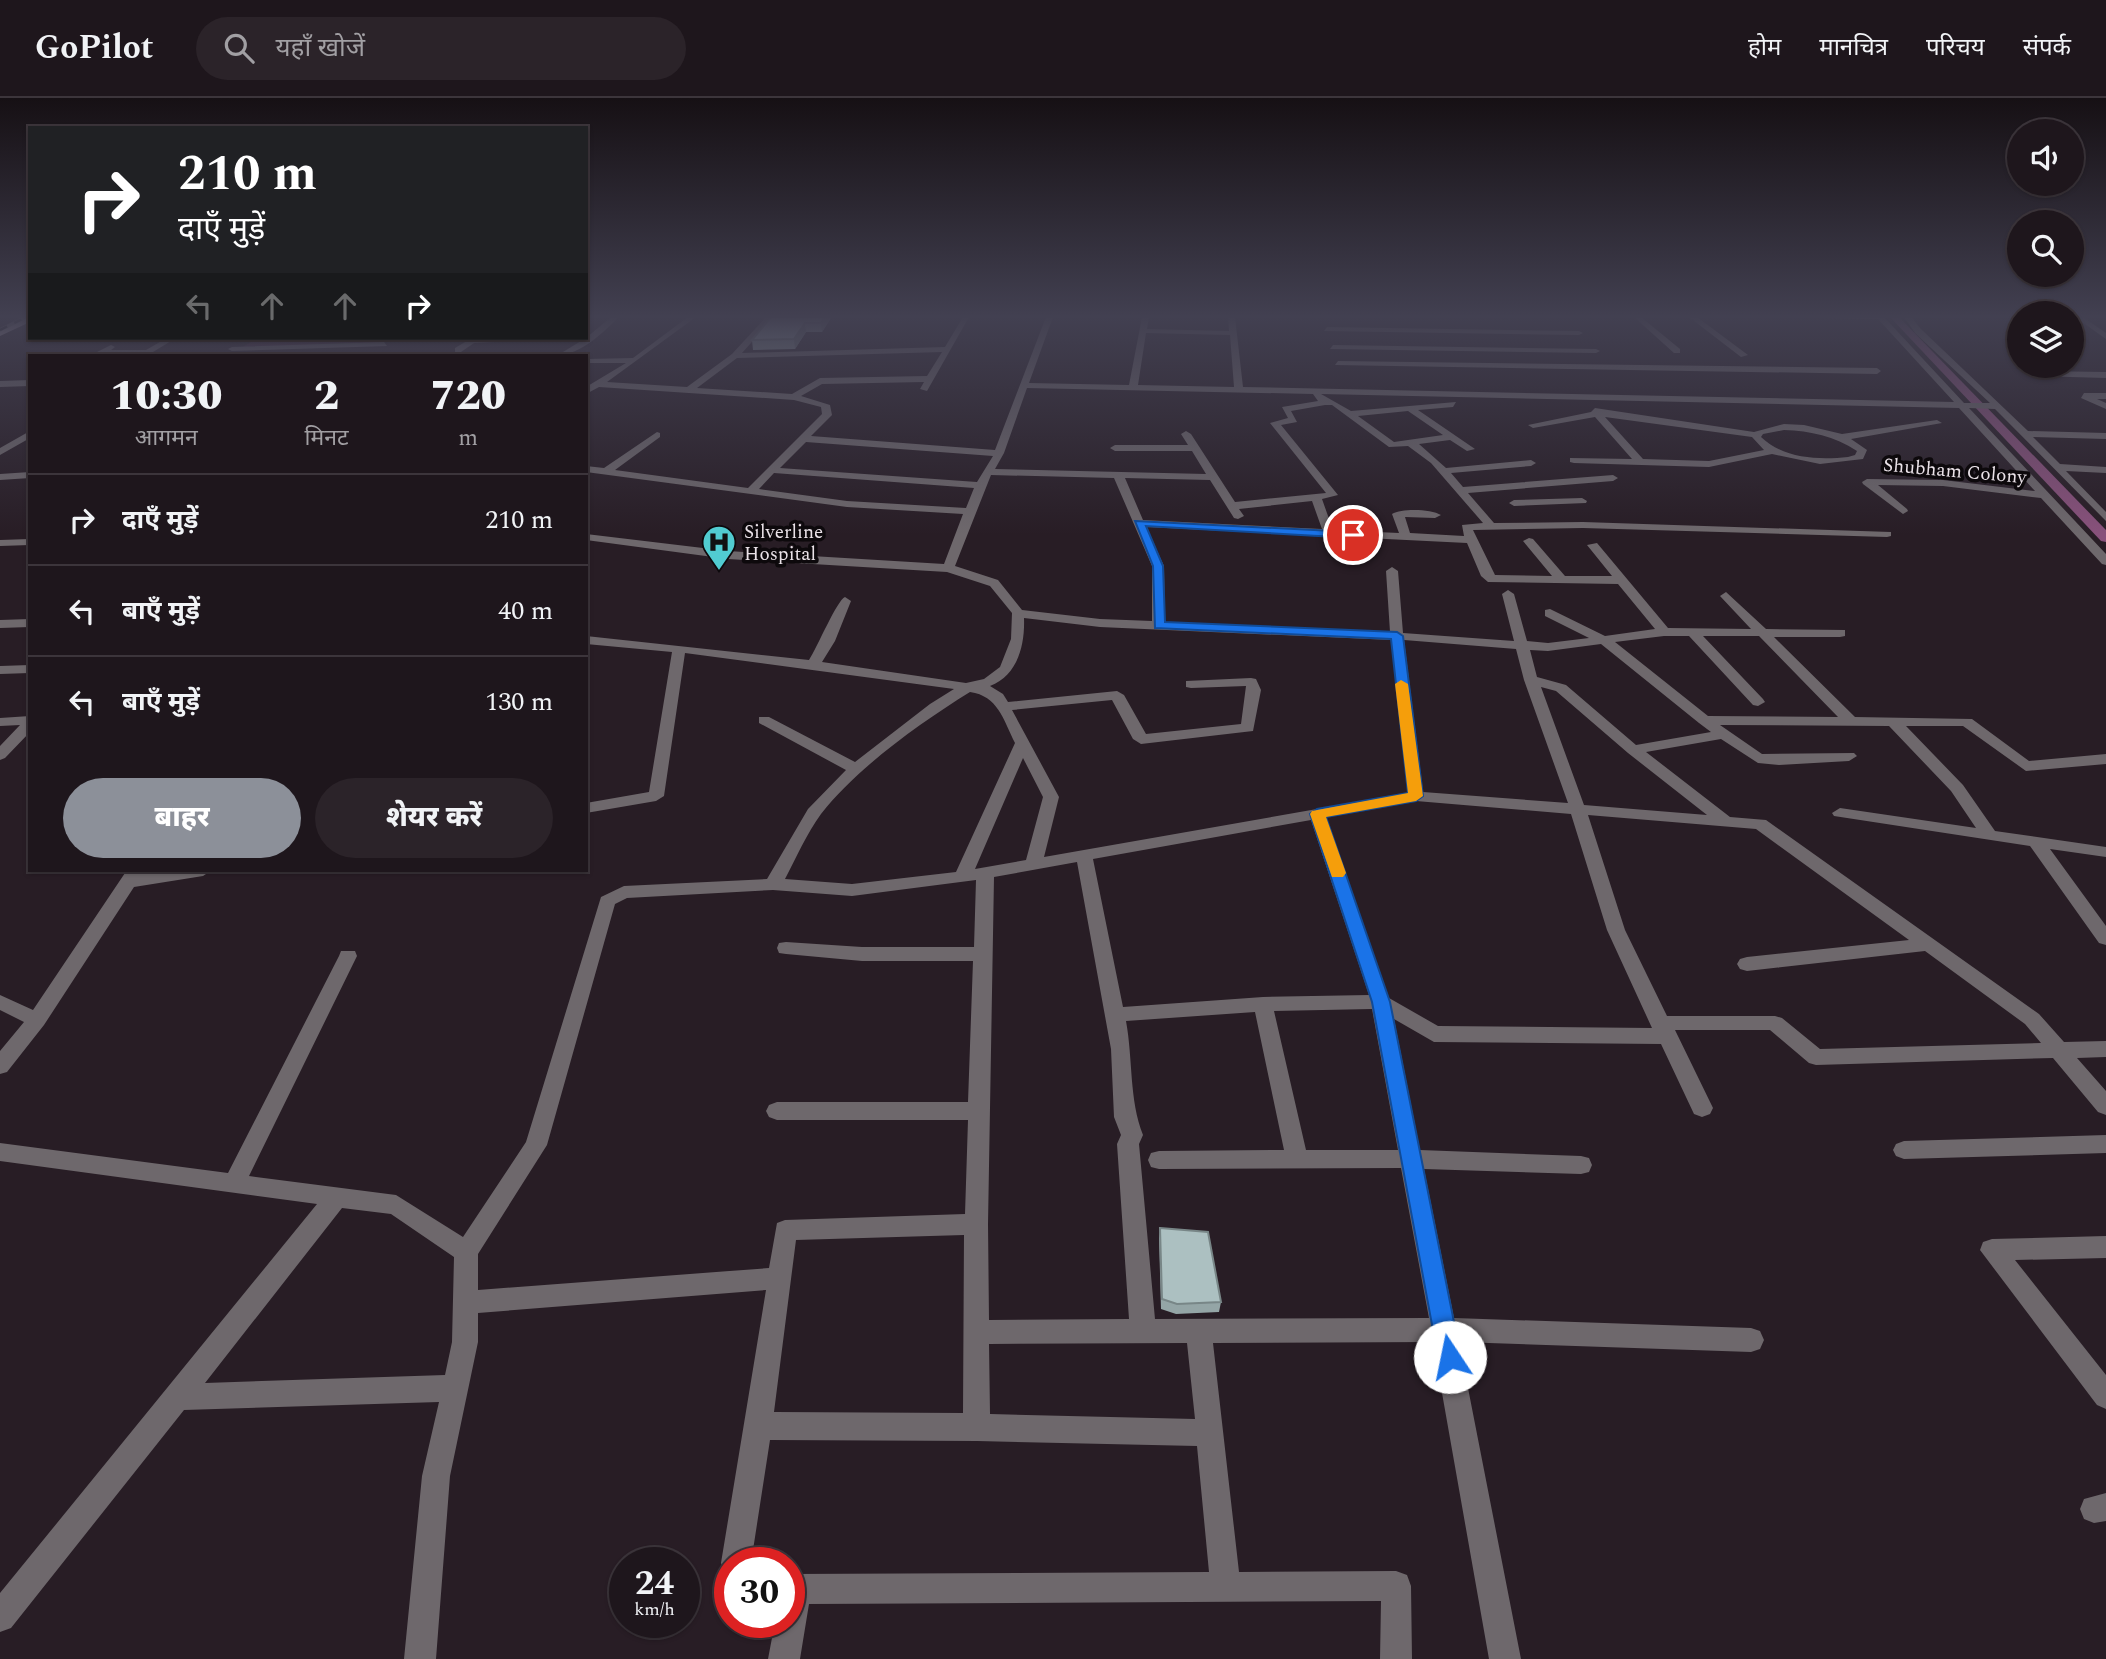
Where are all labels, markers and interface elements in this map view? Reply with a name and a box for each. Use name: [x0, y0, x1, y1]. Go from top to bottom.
search box: [196, 17, 686, 80]
text: GoPilot: [35, 23, 154, 73]
text: यहाँ खोजें: [276, 28, 365, 68]
icon: search: [220, 29, 258, 67]
text: होम: [1748, 30, 1781, 66]
text: मानचित्र: [1819, 30, 1888, 66]
text: परिचय: [1926, 30, 1985, 66]
text: संपर्क: [2023, 30, 2071, 66]
map controls: [2007, 119, 2084, 378]
button: sound: [2007, 119, 2084, 196]
text: 210 m: [178, 137, 317, 212]
icon: right: [63, 154, 154, 245]
text: दाएँ मुड़ें: [178, 205, 265, 254]
button: search: [2007, 210, 2084, 287]
icon: left: [180, 287, 218, 325]
icon: ahead: [253, 287, 291, 325]
icon: ahead: [326, 287, 364, 325]
icon: right: [399, 287, 437, 325]
button: layers: [2007, 301, 2084, 378]
text: 10:30: [110, 365, 223, 428]
text: 2: [314, 365, 339, 428]
text: 720: [430, 365, 506, 428]
text: आगमन: [135, 421, 198, 456]
text: मिनट: [304, 421, 349, 456]
text: m: [458, 421, 478, 456]
street label: Shubham Colony: [1882, 451, 2029, 492]
text: दाएँ मुड़ें: [122, 500, 198, 540]
text: 210 m: [485, 500, 553, 540]
icon: right: [63, 501, 101, 539]
pin: [1323, 505, 1383, 565]
icon: arrive: [1334, 516, 1372, 554]
place label: Silverline Hospital: [744, 518, 823, 569]
hospital icon: Silverline Hospital: [700, 523, 738, 572]
text: बाएँ मुड़ें: [122, 591, 200, 631]
text: 40 m: [498, 591, 553, 631]
icon: left: [63, 592, 101, 630]
text: बाएँ मुड़ें: [122, 682, 200, 722]
text: 130 m: [485, 682, 553, 722]
icon: left: [63, 683, 101, 721]
button: बाहर: [63, 778, 301, 858]
button: शेयर करें: [315, 778, 553, 858]
position arrow: [1413, 1320, 1487, 1394]
speed limit sign: 30: [714, 1547, 805, 1638]
text: 24: [635, 1557, 674, 1610]
text: km/h: [634, 1596, 675, 1623]

